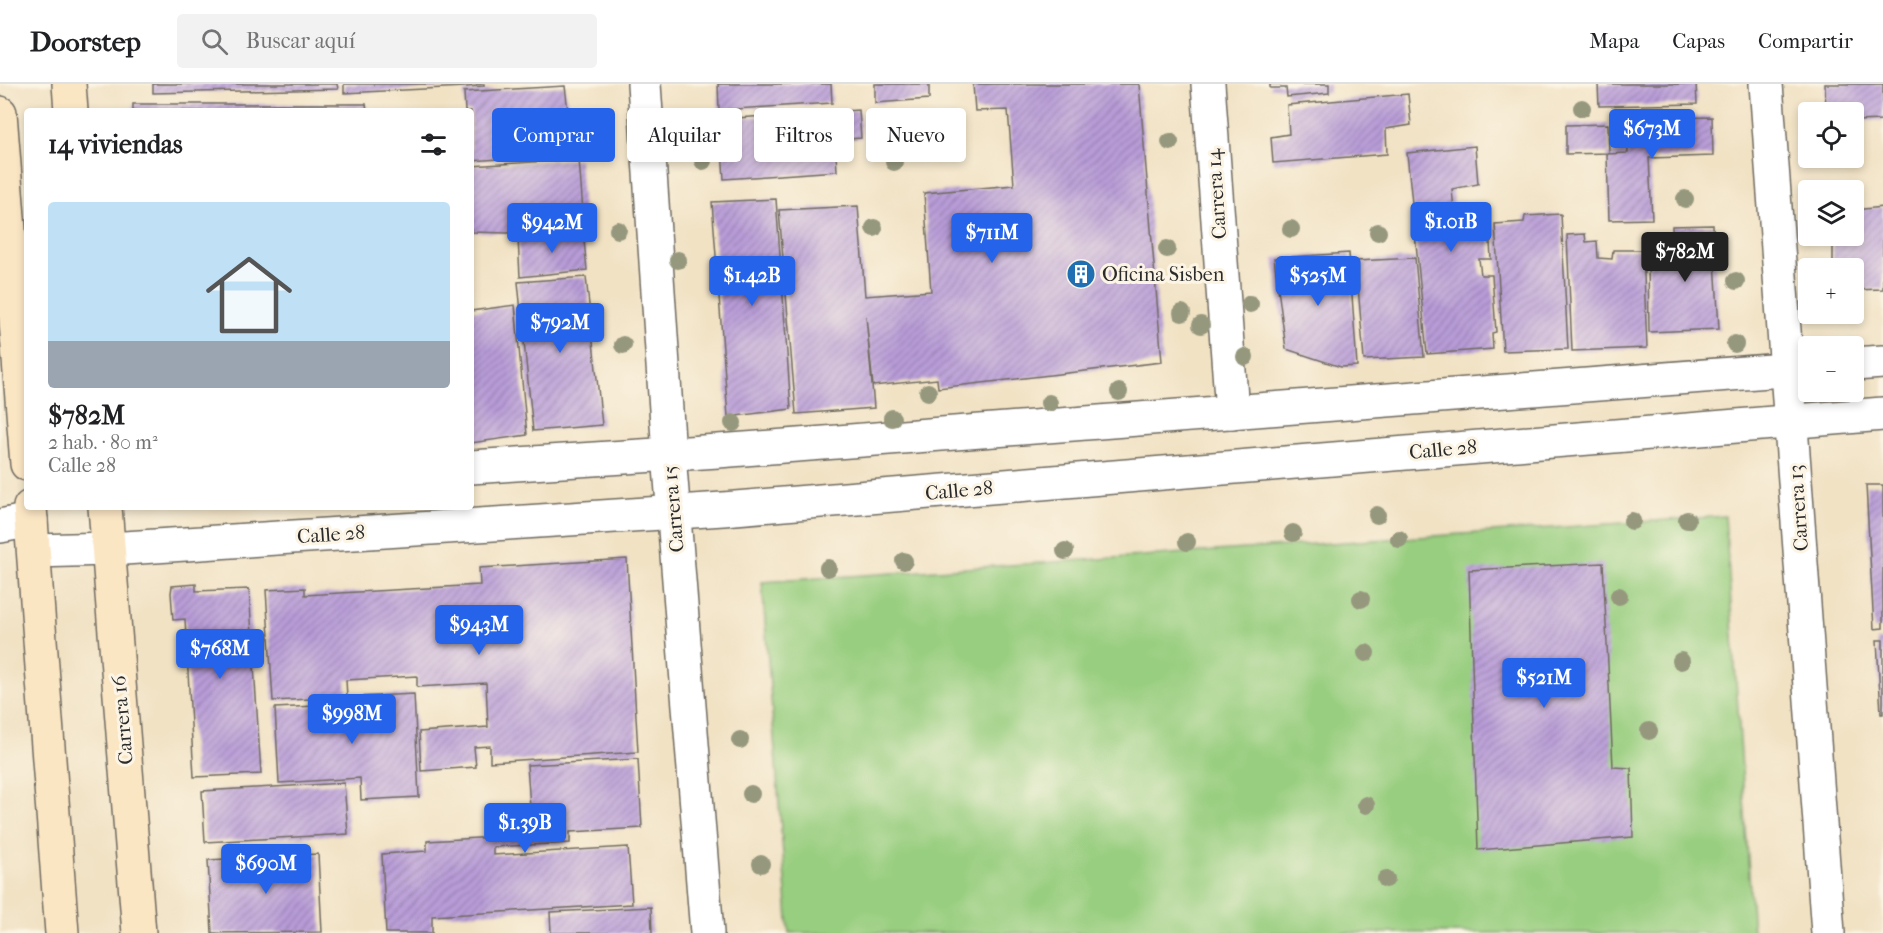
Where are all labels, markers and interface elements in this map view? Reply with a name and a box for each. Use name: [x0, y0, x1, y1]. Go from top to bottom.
search box: [177, 14, 597, 68]
text: Doorstep: [30, 25, 141, 58]
icon: search: [198, 25, 231, 58]
text: Buscar aquí: [246, 28, 355, 54]
text: Mapa: [1589, 29, 1639, 53]
text: Capas: [1672, 29, 1725, 53]
text: Compartir: [1758, 29, 1853, 53]
map controls: [1798, 102, 1864, 402]
button: locate: [1798, 102, 1864, 168]
chip: Comprar: [492, 108, 615, 162]
chip: Alquilar: [627, 108, 742, 162]
chip: Filtros: [754, 108, 854, 162]
chip: Nuevo: [866, 108, 966, 162]
pin: $673M: [1610, 109, 1694, 160]
text: $673M: [1623, 117, 1681, 140]
icon: filters: [417, 128, 450, 161]
text: 14 viviendas: [48, 129, 183, 160]
street label: Carrera 14: [1202, 147, 1231, 240]
button: layers: [1798, 180, 1864, 246]
pin: $1.01B: [1402, 202, 1500, 253]
pin: $942M: [510, 203, 594, 254]
text: $1.01B: [1424, 210, 1478, 233]
text: $942M: [521, 211, 583, 234]
pin: $711M: [950, 213, 1034, 264]
text: $711M: [965, 221, 1019, 244]
pin: $782M: [1643, 232, 1727, 283]
text: $782M: [1655, 240, 1715, 263]
icon: home: [195, 241, 303, 349]
pin: $1.42B: [703, 256, 801, 307]
pin: $525M: [1276, 256, 1360, 307]
building icon: Oficina Sisben: [1065, 258, 1097, 290]
button: +: [1798, 258, 1864, 324]
place label: Oficina Sisben: [1102, 263, 1225, 286]
text: $1.42B: [723, 264, 781, 287]
text: $525M: [1290, 264, 1346, 287]
pin: $792M: [518, 303, 602, 354]
text: $792M: [530, 311, 590, 334]
button: −: [1798, 336, 1864, 402]
text: $782M: [48, 400, 125, 431]
text: 2 hab. · 80 m²: [48, 431, 158, 454]
street label: Calle 28: [1408, 435, 1478, 464]
text: Calle 28: [48, 454, 116, 477]
street label: Carrera 15: [658, 464, 689, 553]
street label: Carrera 13: [1784, 464, 1813, 552]
street label: Calle 28: [924, 476, 994, 505]
street label: Calle 28: [296, 521, 366, 548]
pin: $943M: [437, 605, 521, 656]
text: $943M: [449, 613, 509, 636]
pin: $768M: [178, 629, 262, 680]
text: $768M: [190, 637, 250, 660]
pin: $521M: [1502, 658, 1586, 709]
text: $521M: [1516, 666, 1572, 689]
street label: Carrera 16: [107, 674, 138, 766]
pin: $998M: [310, 694, 394, 745]
text: $998M: [322, 702, 382, 725]
pin: $1.39B: [476, 803, 574, 854]
text: $1.39B: [498, 811, 552, 834]
pin: $690M: [224, 844, 308, 895]
text: $690M: [235, 852, 297, 875]

